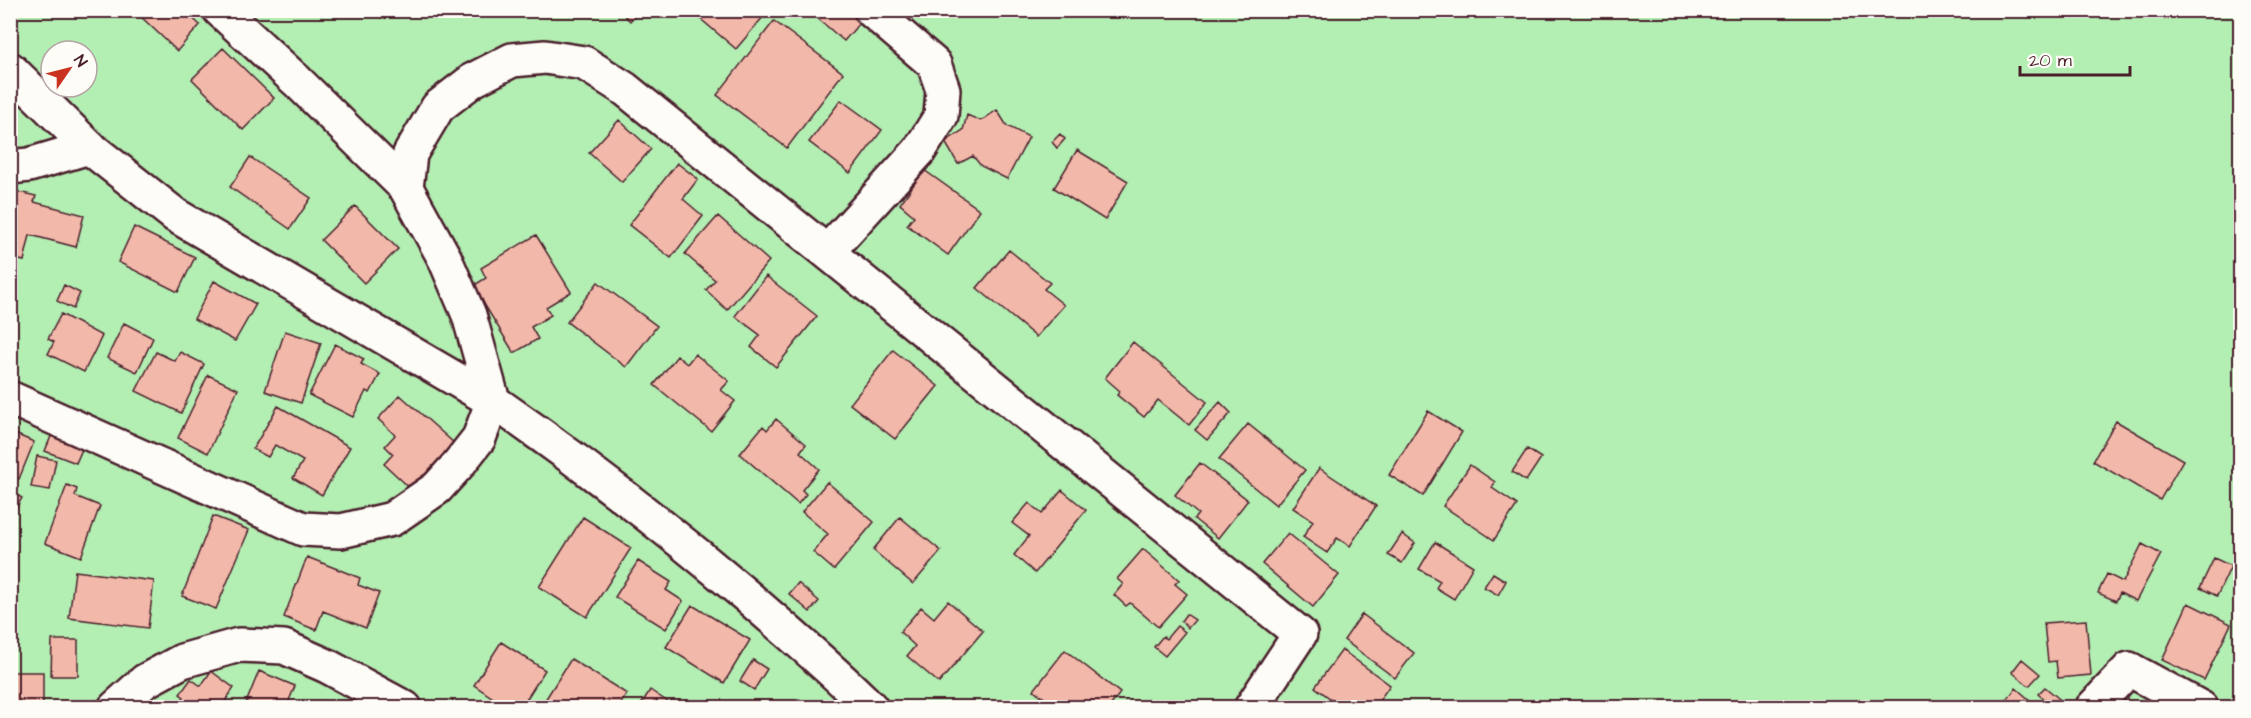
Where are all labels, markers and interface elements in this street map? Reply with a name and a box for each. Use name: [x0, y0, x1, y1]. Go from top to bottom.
north arrow: [39, 39, 99, 99]
scale bar: [2020, 39, 2130, 77]
text: 20 m: [2029, 48, 2072, 73]
text: N: [69, 51, 92, 71]

